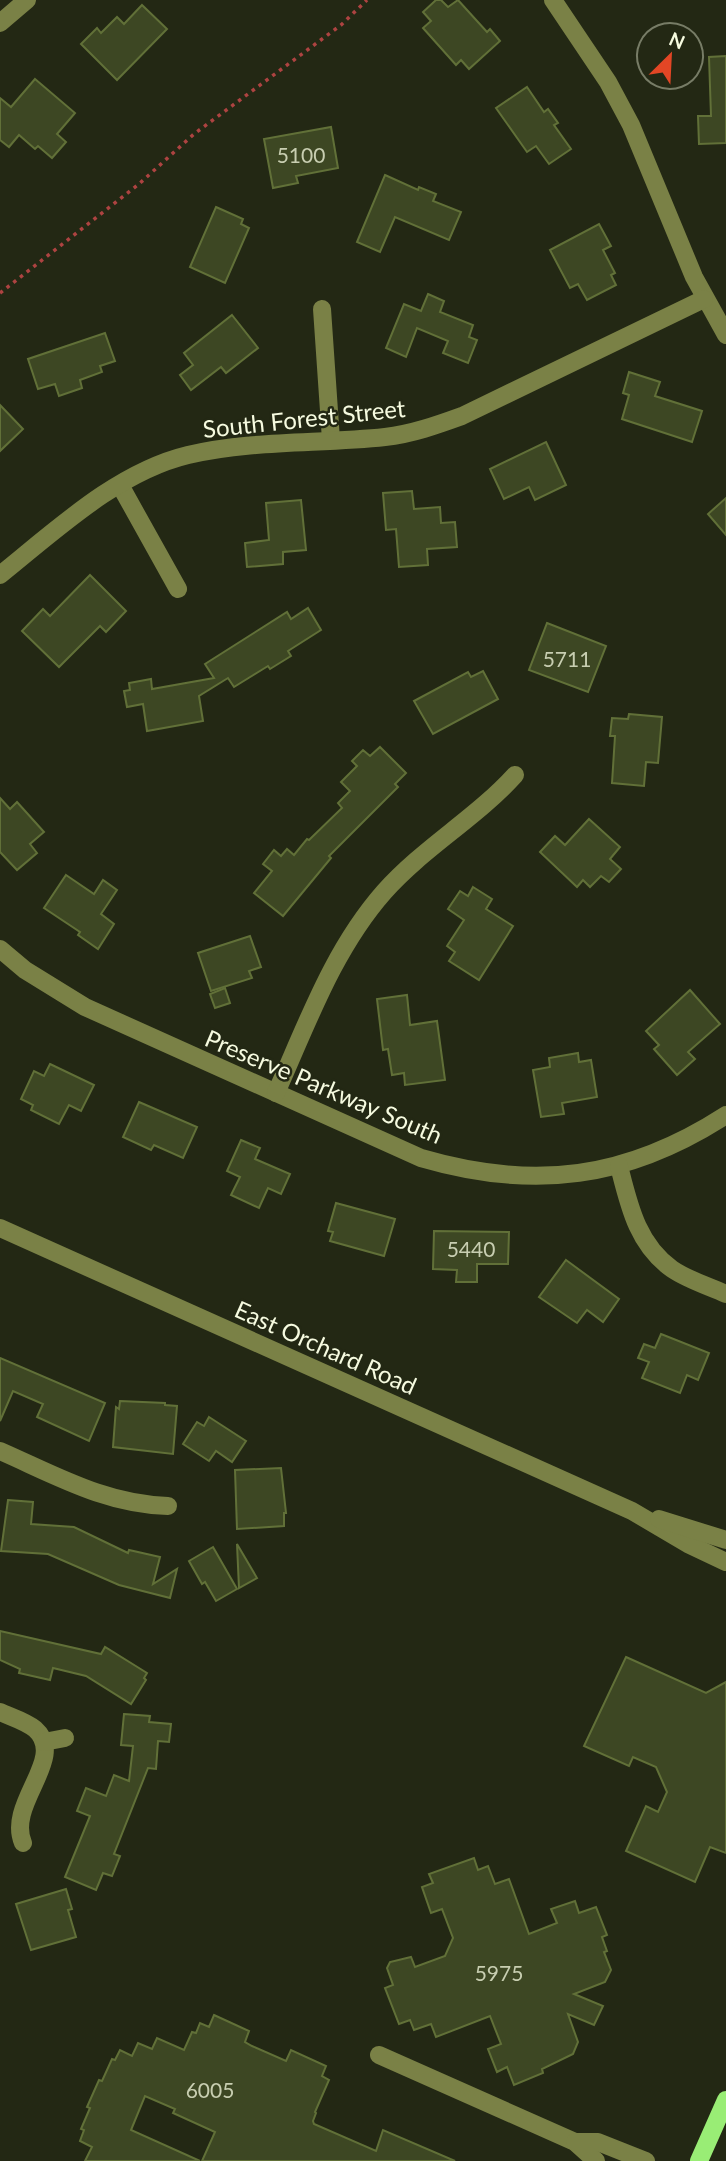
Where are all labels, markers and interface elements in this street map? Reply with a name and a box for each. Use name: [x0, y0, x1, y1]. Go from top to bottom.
north arrow: [635, 21, 705, 91]
text: N: [666, 27, 688, 53]
house number: 5100: [277, 142, 325, 167]
street label: South Forest Street: [201, 393, 407, 443]
house number: 5711: [543, 646, 591, 671]
street label: Preserve Parkway South: [201, 1023, 447, 1149]
house number: 5440: [447, 1236, 495, 1261]
street label: East Orchard Road: [231, 1294, 421, 1400]
house number: 5975: [475, 1960, 523, 1985]
house number: 6005: [186, 2077, 234, 2102]

